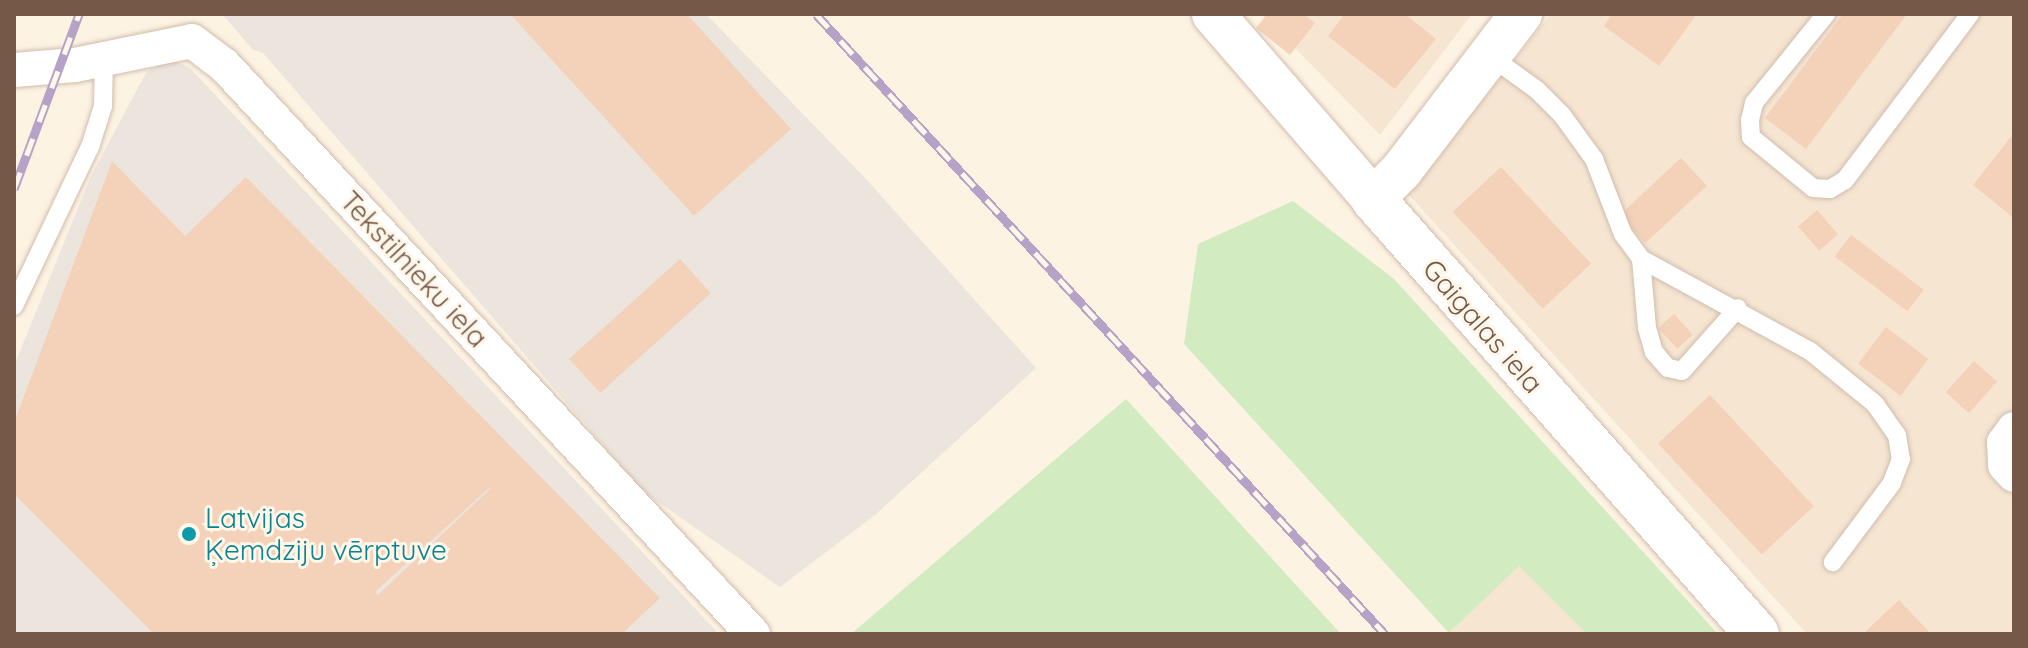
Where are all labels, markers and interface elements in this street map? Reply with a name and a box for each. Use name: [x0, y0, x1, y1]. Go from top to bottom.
street label: Tekstilnieku iela: [333, 184, 495, 354]
street label: Gaigalas iela: [1416, 252, 1550, 400]
place label: Latvijas Ķemdziju vērptuve: [205, 501, 447, 567]
marker: Latvijas Ķemdziju vērptuve: [180, 525, 198, 543]

